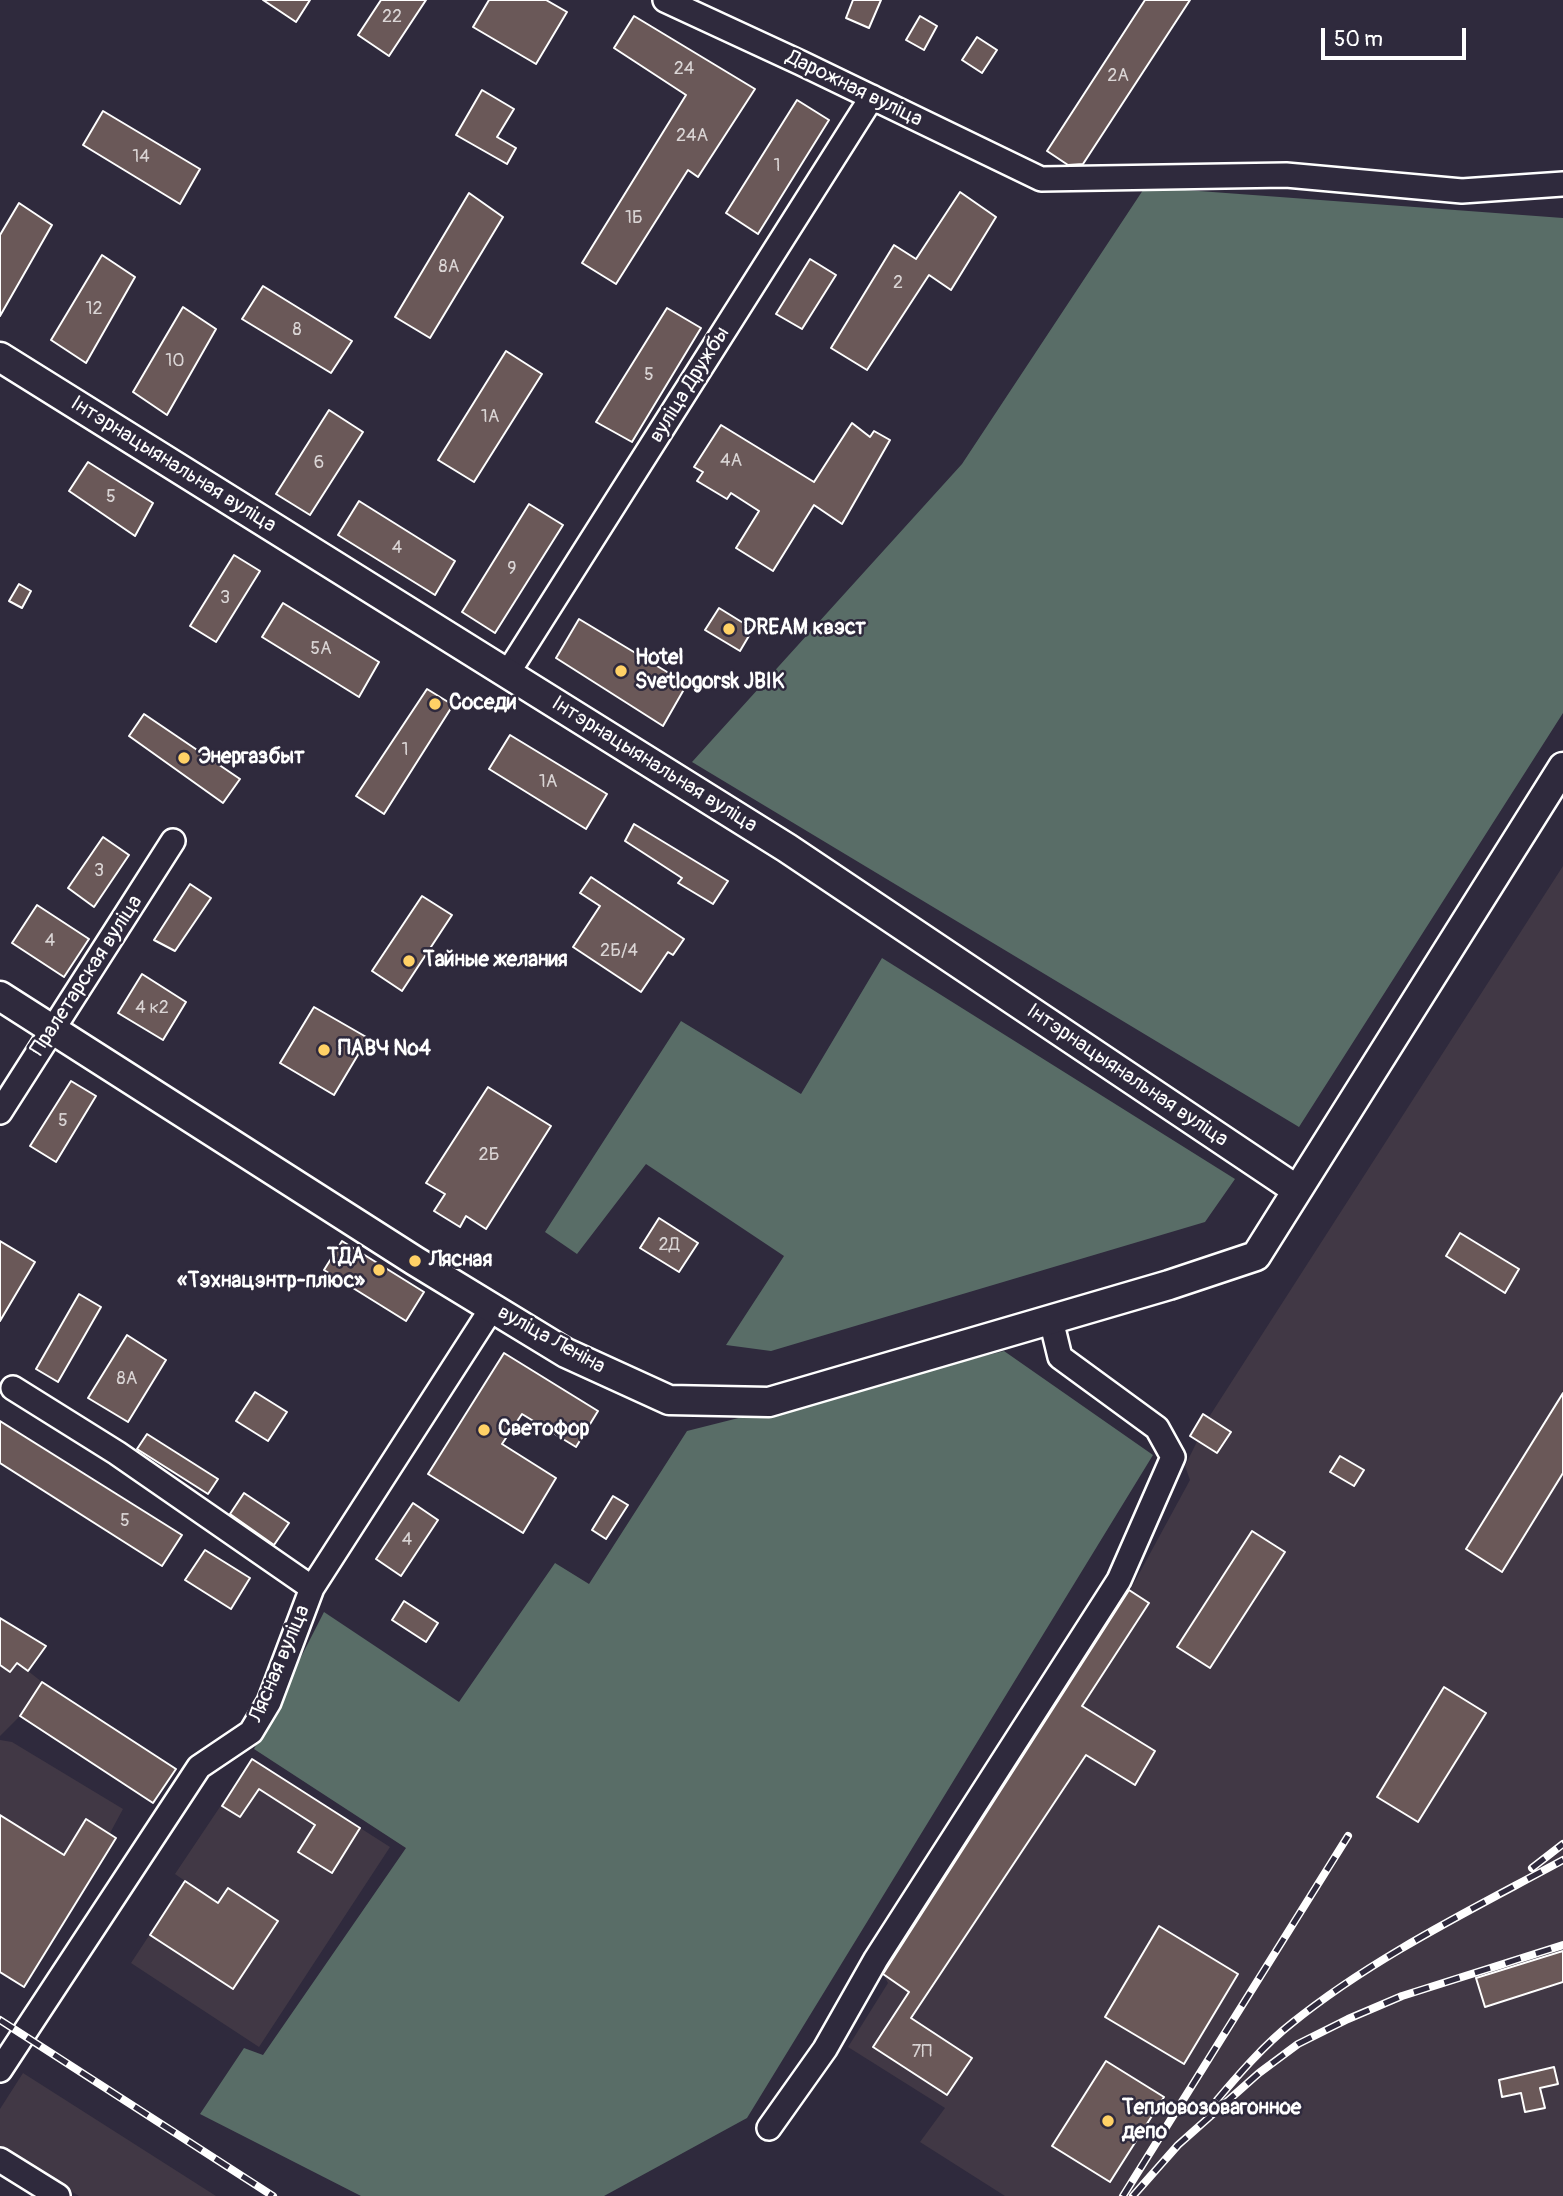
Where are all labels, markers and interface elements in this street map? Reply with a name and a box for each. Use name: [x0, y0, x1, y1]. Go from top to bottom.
house number: 22: [382, 6, 402, 28]
scale bar: [1325, 14, 1470, 58]
text: 50 m: [1334, 26, 1383, 53]
street label: Дарожная вуліца: [782, 45, 926, 133]
house number: 24: [674, 58, 694, 80]
house number: 2А: [1107, 65, 1129, 87]
house number: 24А: [676, 125, 708, 147]
house number: 14: [132, 146, 150, 168]
house number: 1: [773, 155, 781, 177]
house number: 1Б: [625, 207, 643, 229]
house number: 8А: [439, 256, 459, 278]
house number: 2: [893, 272, 903, 294]
house number: 12: [85, 298, 103, 320]
house number: 8: [292, 319, 302, 341]
street label: вуліца Дружбы: [644, 322, 736, 448]
house number: 10: [165, 350, 185, 372]
house number: 5: [644, 364, 654, 386]
street label: Інтэрнацыянальная вуліца: [66, 391, 280, 539]
house number: 1А: [481, 406, 499, 428]
house number: 4А: [720, 450, 742, 472]
house number: 6: [314, 452, 324, 474]
house number: 5: [106, 486, 116, 508]
house number: 4: [392, 537, 402, 559]
house number: 9: [507, 558, 517, 580]
house number: 3: [220, 587, 230, 609]
place label: DREAM квэст: [743, 616, 866, 642]
marker: DREAM квэст: [721, 621, 737, 637]
house number: 5А: [310, 638, 332, 660]
place label: Hotel Svetlogorsk JBIK: [635, 646, 784, 696]
marker: Hotel Svetlogorsk JBIK: [613, 663, 629, 679]
place label: Соседи: [449, 691, 516, 717]
street label: Інтэрнацыянальная вуліца: [547, 691, 761, 839]
marker: Соседи: [427, 696, 443, 712]
house number: 1: [401, 739, 409, 761]
place label: Энергазбыт: [198, 745, 304, 771]
marker: Энергазбыт: [176, 750, 192, 766]
house number: 1А: [539, 771, 557, 793]
house number: 3: [94, 860, 104, 882]
street label: Пралетарская вуліца: [26, 891, 148, 1061]
house number: 4: [45, 930, 55, 952]
house number: 2Б/4: [600, 940, 638, 962]
place label: Тайные желания: [423, 948, 568, 974]
marker: Тайные желания: [401, 953, 417, 969]
house number: 4 к2: [135, 997, 169, 1019]
street label: Інтэрнацыянальная вуліца: [1021, 999, 1233, 1153]
place label: ПАВЧ №4: [338, 1037, 431, 1063]
marker: ПАВЧ №4: [316, 1042, 332, 1058]
house number: 5: [58, 1110, 68, 1132]
house number: 2Б: [479, 1144, 499, 1166]
house number: 2Д: [659, 1234, 679, 1256]
place label: ТДА «Тэхнацэнтр-плюс»: [177, 1245, 365, 1295]
place label: Лясная: [429, 1248, 492, 1274]
marker: Лясная: [407, 1253, 423, 1269]
marker: ТДА «Тэхнацэнтр-плюс»: [371, 1262, 387, 1278]
street label: вуліца Леніна: [493, 1300, 609, 1380]
house number: 8А: [117, 1368, 137, 1390]
place label: Светофор: [498, 1417, 589, 1443]
marker: Светофор: [476, 1422, 492, 1438]
house number: 5: [120, 1510, 130, 1532]
house number: 4: [402, 1529, 412, 1551]
street label: Лясная вуліца: [244, 1602, 316, 1726]
house number: 7П: [912, 2041, 932, 2063]
place label: Тепловозовагонное депо: [1122, 2096, 1301, 2146]
marker: Тепловозовагонное депо: [1100, 2113, 1116, 2129]

